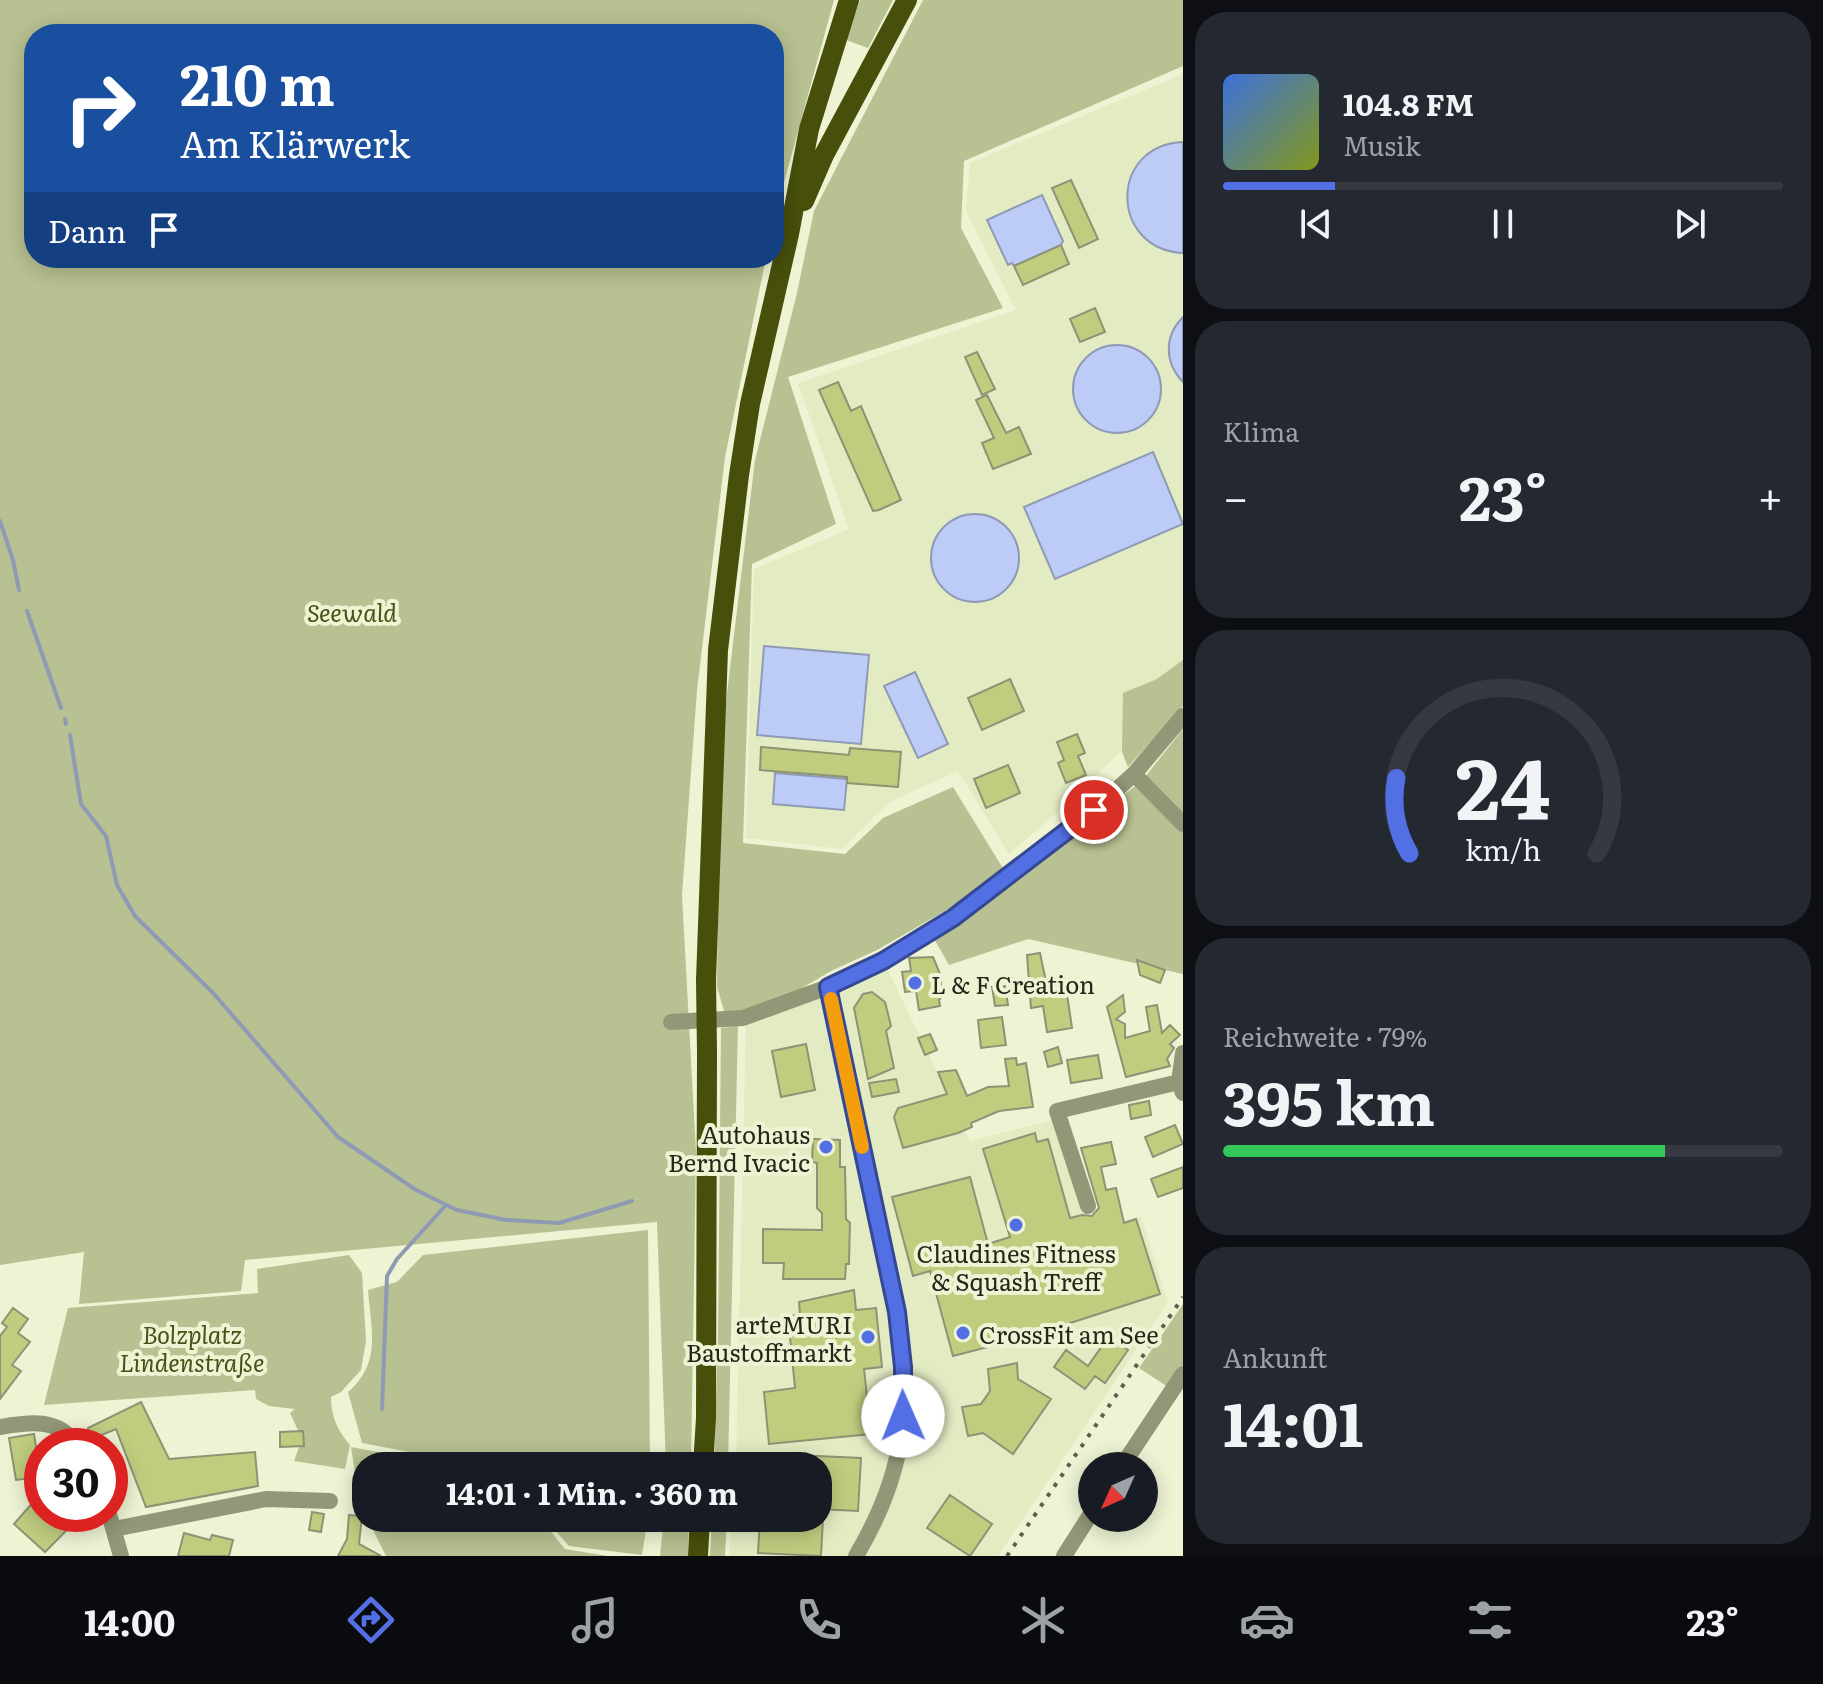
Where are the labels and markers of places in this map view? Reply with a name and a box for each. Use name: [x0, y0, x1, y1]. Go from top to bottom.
pin: [1060, 776, 1128, 844]
place label: L & F Creation: [931, 966, 1095, 1001]
marker: L & F Creation: [906, 974, 924, 992]
place label: Autohaus Bernd Ivacic: [668, 1116, 810, 1179]
marker: Autohaus Bernd Ivacic: [817, 1138, 835, 1156]
marker: Claudines Fitness & Squash Treff: [1007, 1216, 1025, 1234]
place label: Claudines Fitness & Squash Treff: [917, 1235, 1116, 1298]
place label: arteMURI Baustoffmarkt: [686, 1306, 852, 1369]
place label: CrossFit am See: [979, 1316, 1159, 1351]
marker: CrossFit am See: [954, 1324, 972, 1342]
marker: arteMURI Baustoffmarkt: [859, 1328, 877, 1346]

